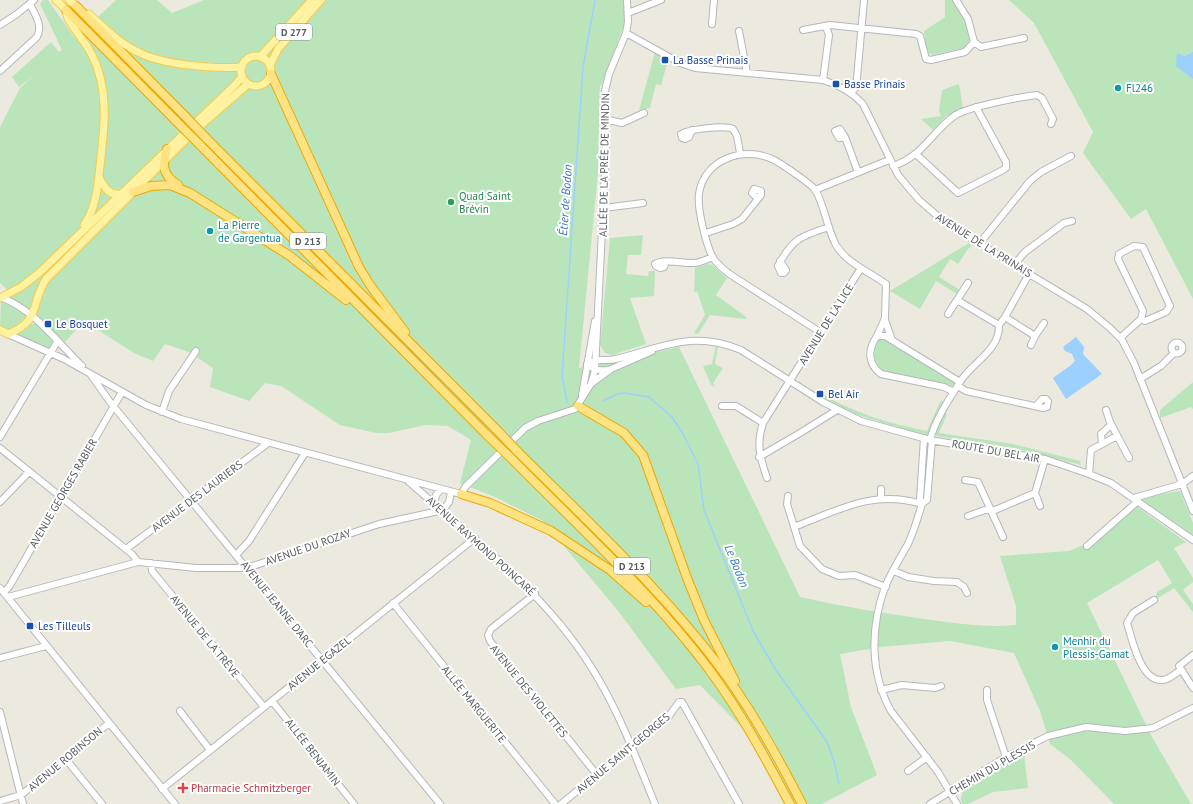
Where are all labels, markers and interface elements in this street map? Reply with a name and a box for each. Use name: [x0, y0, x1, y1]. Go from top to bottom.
road number: D 277: [276, 24, 312, 40]
place label: La Basse Prinais: [673, 53, 748, 67]
marker: La Basse Prinais: [660, 55, 670, 65]
place label: Basse Prinais: [844, 77, 906, 91]
marker: Basse Prinais: [831, 79, 841, 89]
place label: Fl246: [1126, 81, 1153, 95]
marker: Fl246: [1113, 83, 1123, 93]
street label: ALLÉE DE LA PRÉE DE MINDIN: [596, 93, 612, 237]
water label: Étier de Bodon: [555, 164, 575, 236]
place label: Quad Saint Brévin: [459, 189, 511, 216]
marker: Quad Saint Brévin: [446, 197, 456, 207]
street label: AVENUE DE LA PRINAIS: [933, 210, 1035, 280]
place label: La Pierre de Gargentua: [218, 218, 281, 245]
marker: La Pierre de Gargentua: [205, 226, 215, 236]
road number: D 213: [290, 233, 326, 249]
street label: AVENUE DE LA LICE: [795, 281, 857, 367]
place label: Le Bosquet: [56, 317, 108, 331]
marker: Le Bosquet: [43, 319, 53, 329]
place label: Bel Air: [828, 387, 859, 401]
marker: Bel Air: [815, 389, 825, 399]
street label: AVENUE GEORGES RABIER: [26, 435, 100, 550]
street label: ROUTE DU BEL AIR: [951, 436, 1042, 466]
street label: AVENUE DES LAURIERS: [149, 457, 246, 535]
street label: AVENUE RAYMOND POINCARÉ: [423, 493, 539, 599]
street label: AVENUE DU ROZAY: [263, 525, 354, 568]
water label: Le Bodon: [722, 542, 752, 590]
street label: AVENUE JEANNE D'ARC: [238, 558, 316, 650]
road number: D 213: [614, 558, 650, 574]
street label: AVENUE DE LA TRÊVE: [167, 592, 243, 680]
place label: Les Tilleuls: [38, 619, 91, 633]
marker: Les Tilleuls: [25, 621, 35, 631]
street label: AVENUE EGAZEL: [284, 633, 354, 693]
place label: Menhir du Plessis-Gamat: [1063, 634, 1129, 661]
street label: AVENUE DES VIOLETTES: [487, 642, 571, 741]
marker: Menhir du Plessis-Gamat: [1050, 642, 1060, 652]
street label: ALLÉE MARGUERITE: [439, 663, 509, 746]
street label: AVENUE SAINT-GEORGES: [573, 710, 673, 796]
street label: ALLÉE BENJAMIN: [282, 716, 344, 788]
street label: AVENUE ROBINSON: [25, 724, 105, 794]
street label: CHEMIN DU PLESSIS: [946, 737, 1038, 798]
place label: Pharmacie Schmitzberger: [191, 781, 311, 795]
marker: Pharmacie Schmitzberger: [178, 783, 188, 793]

